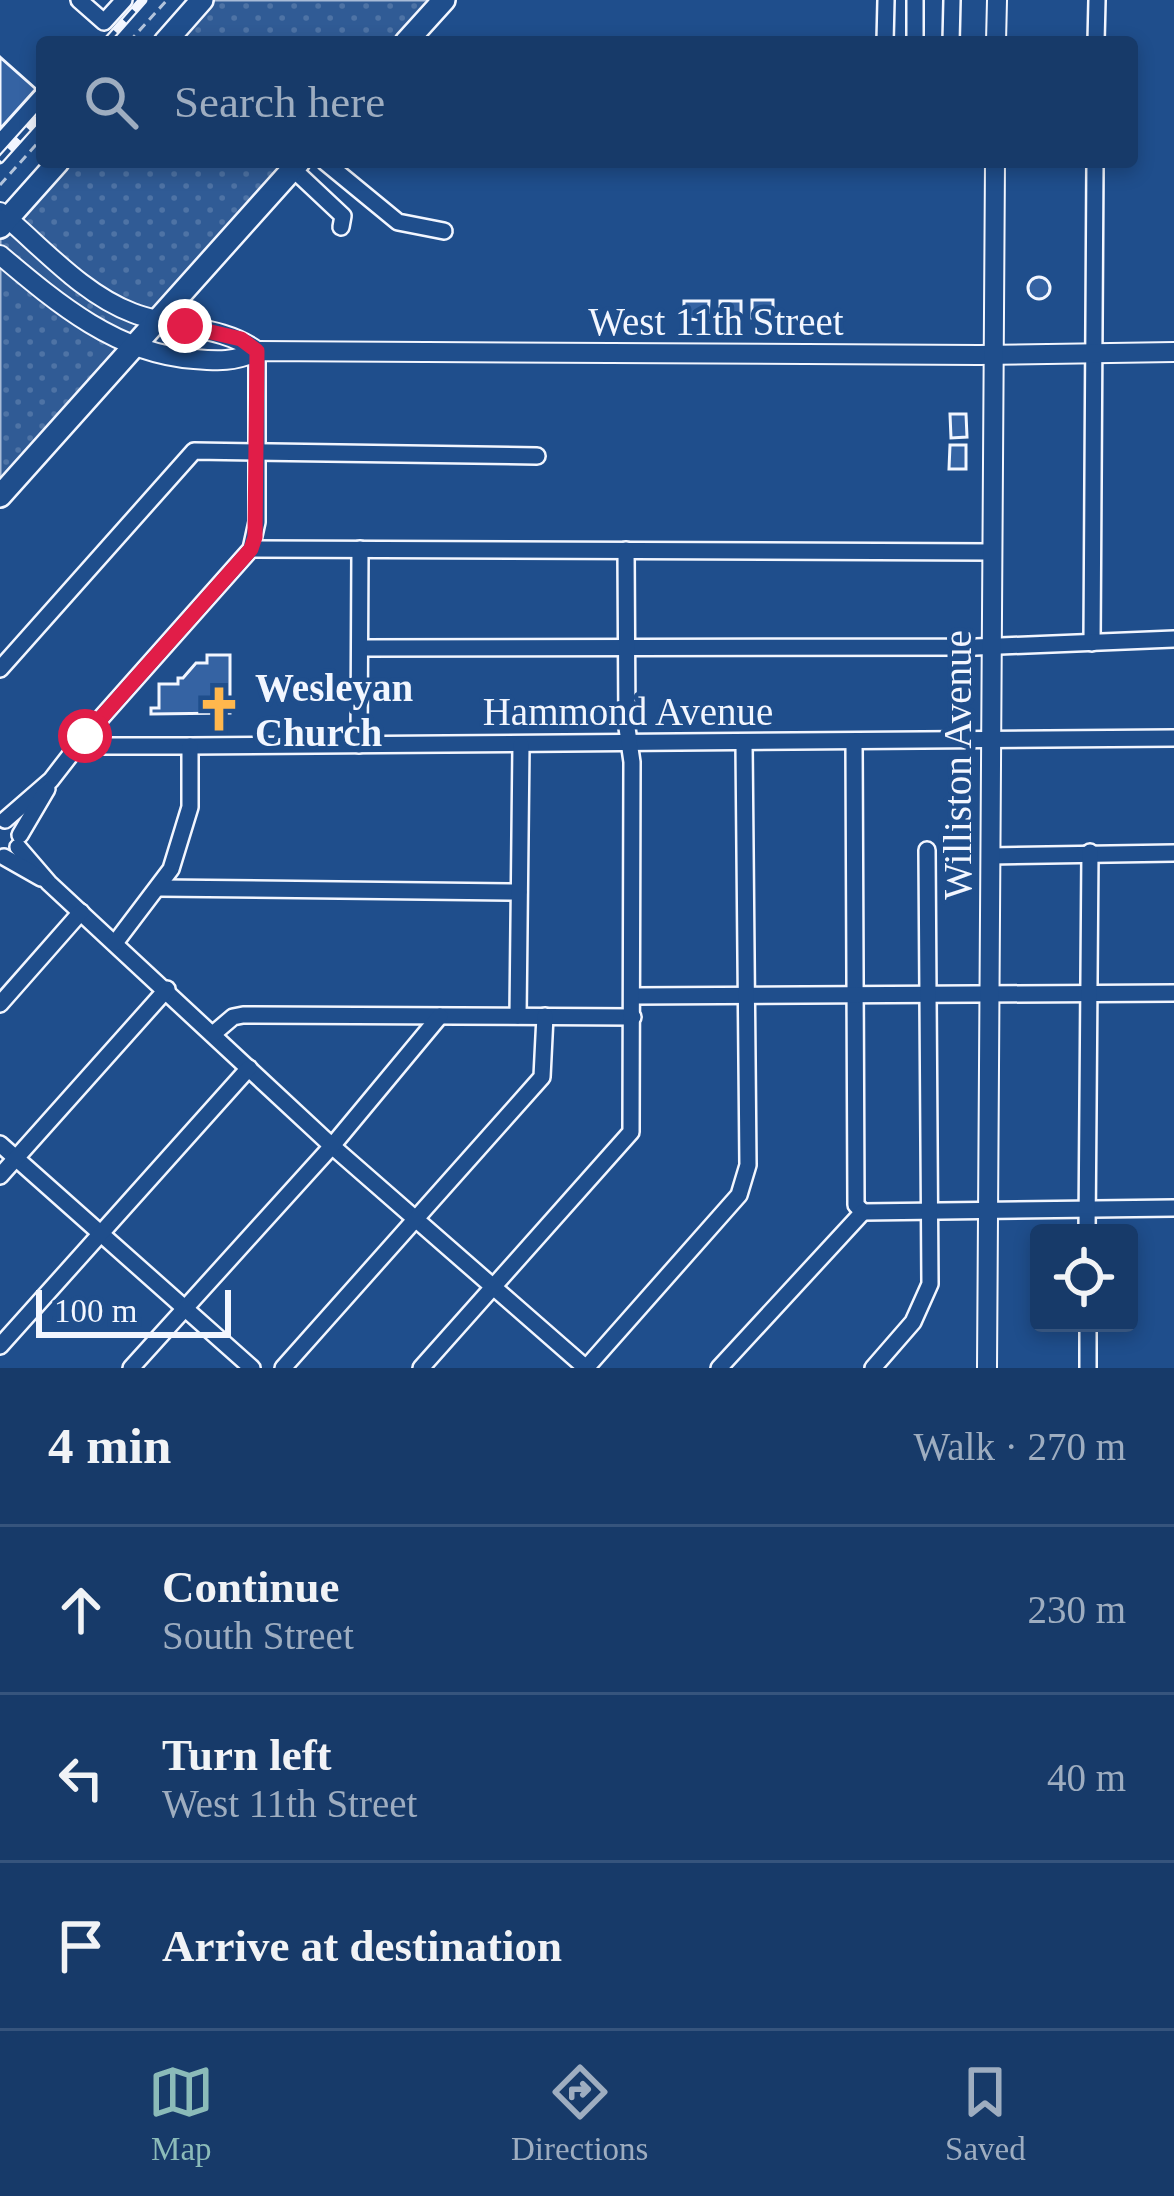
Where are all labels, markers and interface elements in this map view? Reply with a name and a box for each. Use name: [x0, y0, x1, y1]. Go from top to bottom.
search box: [36, 36, 1138, 168]
icon: search: [78, 69, 144, 135]
text: Search here: [174, 77, 385, 127]
route end: [158, 299, 212, 353]
street label: West 11th Street: [588, 300, 844, 343]
street label: Williston Avenue: [936, 630, 979, 900]
place label: Wesleyan Church: [255, 666, 413, 754]
church icon: Wesleyan Church: [194, 684, 244, 734]
street label: Hammond Avenue: [483, 690, 773, 733]
route start: [58, 709, 112, 763]
map controls: [1030, 1224, 1138, 1332]
button: locate: [1030, 1224, 1138, 1332]
scale bar: [36, 1284, 231, 1337]
text: 100 m: [54, 1293, 137, 1329]
text: 4 min: [48, 1418, 171, 1474]
text: Walk · 270 m: [914, 1425, 1126, 1468]
text: Continue: [162, 1562, 340, 1612]
icon: ahead: [48, 1577, 114, 1643]
text: 230 m: [1027, 1588, 1126, 1631]
text: South Street: [162, 1614, 354, 1657]
text: Turn left: [162, 1730, 332, 1780]
icon: left: [48, 1745, 114, 1811]
text: 40 m: [1047, 1756, 1126, 1799]
text: West 11th Street: [162, 1782, 417, 1825]
icon: arrive: [48, 1913, 114, 1979]
text: Arrive at destination: [162, 1921, 562, 1971]
tab: Map: [148, 2059, 214, 2168]
tab: Directions: [511, 2059, 648, 2168]
tab: Saved: [945, 2059, 1026, 2168]

